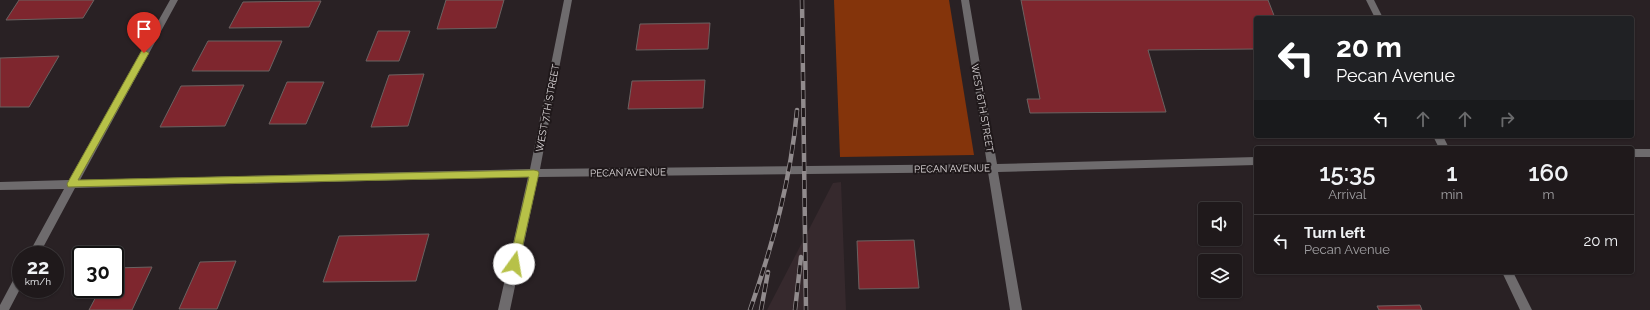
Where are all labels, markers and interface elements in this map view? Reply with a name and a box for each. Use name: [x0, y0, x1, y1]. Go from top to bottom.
pin: [127, 12, 161, 53]
icon: arrive: [133, 18, 155, 40]
text: 20 m: [1336, 31, 1402, 64]
icon: left: [1270, 32, 1322, 84]
street label: WEST 7TH STREET: [534, 63, 561, 153]
street label: WEST 6TH STREET: [969, 63, 996, 153]
text: Pecan Avenue: [1336, 65, 1455, 86]
icon: left: [1370, 108, 1392, 130]
icon: ahead: [1412, 108, 1434, 130]
icon: ahead: [1454, 108, 1476, 130]
icon: right: [1496, 108, 1518, 130]
text: 15:35: [1319, 158, 1375, 187]
text: 1: [1446, 158, 1457, 187]
text: 160: [1528, 158, 1569, 187]
street label: PECAN AVENUE: [914, 162, 990, 175]
street label: PECAN AVENUE: [590, 166, 666, 179]
text: Arrival: [1328, 187, 1366, 202]
text: min: [1441, 187, 1463, 202]
text: m: [1543, 187, 1554, 202]
map controls: [1198, 202, 1242, 298]
button: sound: [1198, 202, 1242, 246]
text: Turn left: [1304, 224, 1365, 242]
icon: left: [1270, 230, 1292, 252]
text: 20 m: [1583, 232, 1618, 250]
text: Pecan Avenue: [1304, 242, 1390, 257]
position arrow: [493, 243, 535, 285]
speed limit sign: 30: [72, 246, 124, 298]
button: layers: [1198, 254, 1242, 298]
text: 22: [27, 255, 49, 279]
text: km/h: [25, 276, 51, 287]

